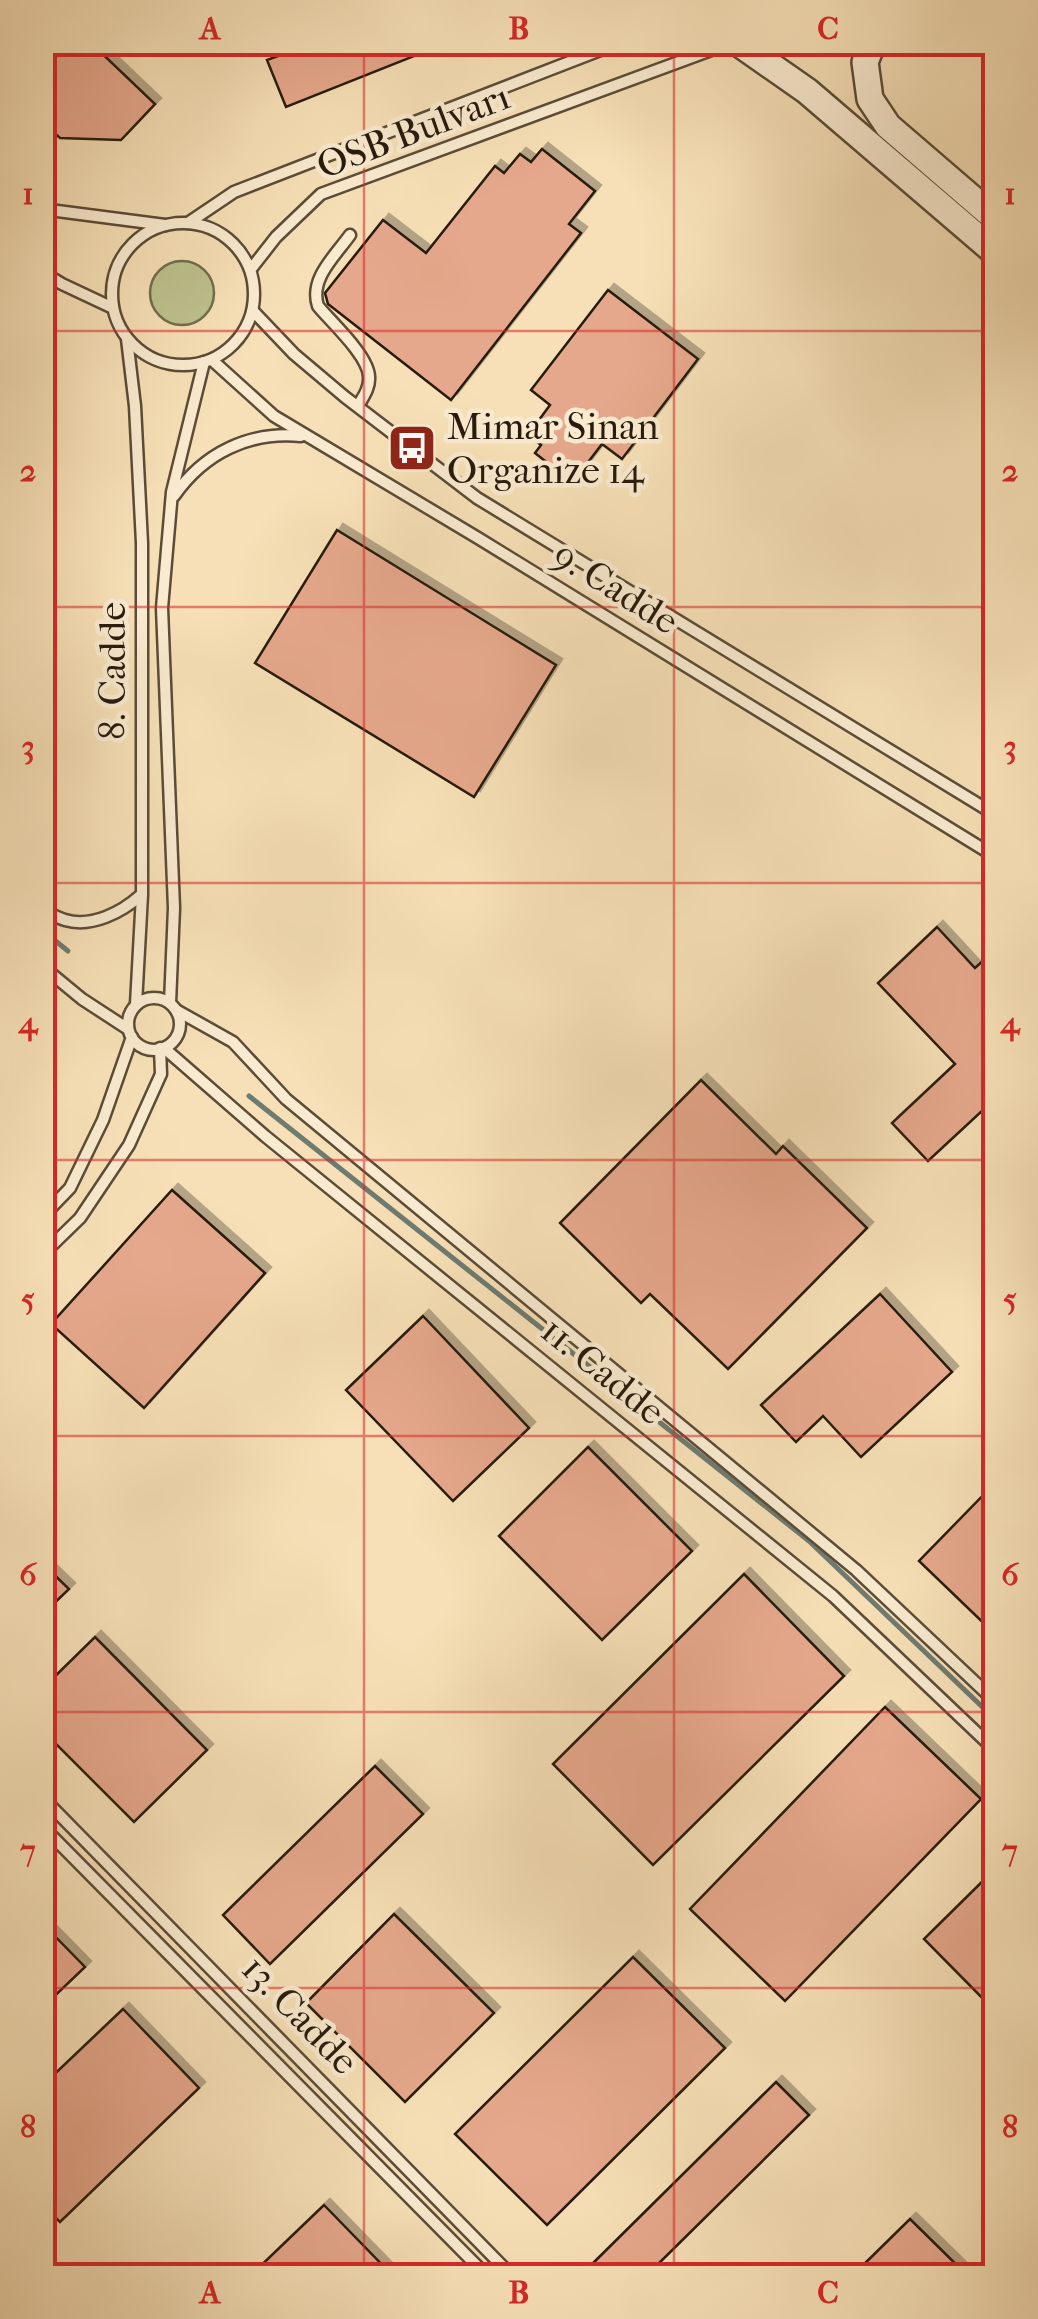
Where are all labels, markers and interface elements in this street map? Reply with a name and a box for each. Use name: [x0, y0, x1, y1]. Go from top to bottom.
text: A: [198, 10, 222, 47]
text: B: [509, 10, 529, 47]
text: C: [817, 10, 839, 47]
street label: OSB Bulvarı: [310, 74, 516, 188]
text: 1: [22, 175, 34, 212]
text: 1: [1004, 175, 1016, 212]
place label: Mimar Sinan Organize 14: [447, 404, 659, 493]
bus stop icon: Mimar Sinan Organize 14: [386, 422, 438, 474]
text: 2: [20, 452, 36, 489]
text: 2: [1002, 452, 1018, 489]
street label: 9. Cadde: [545, 532, 687, 644]
street label: 8. Cadde: [90, 602, 135, 740]
text: 3: [21, 728, 35, 765]
text: 3: [1003, 728, 1017, 765]
text: 4: [18, 1004, 40, 1042]
text: 4: [1000, 1004, 1022, 1042]
text: 5: [21, 1280, 35, 1317]
text: 5: [1003, 1280, 1017, 1317]
street label: 11. Cadde: [532, 1308, 674, 1434]
text: 6: [19, 1556, 37, 1593]
text: 6: [1001, 1556, 1019, 1593]
text: 7: [19, 1832, 36, 1869]
text: 7: [1001, 1832, 1018, 1869]
street label: 13. Cadde: [232, 1946, 368, 2084]
text: 8: [20, 2108, 36, 2145]
text: 8: [1002, 2108, 1018, 2145]
text: A: [198, 2274, 222, 2311]
text: B: [509, 2274, 529, 2311]
text: C: [817, 2274, 839, 2311]

